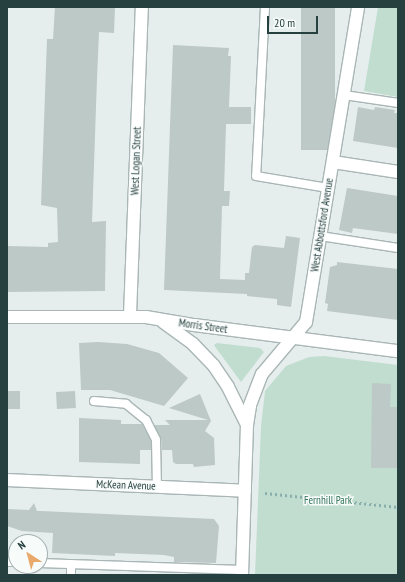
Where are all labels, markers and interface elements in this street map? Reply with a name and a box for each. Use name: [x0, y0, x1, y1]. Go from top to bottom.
scale bar: [269, 8, 320, 34]
text: 20 m: [274, 15, 295, 30]
street label: West Logan Street: [128, 127, 144, 195]
street label: West Abbottsford Avenue: [308, 177, 336, 273]
street label: Morris Street: [178, 316, 228, 336]
street label: McKean Avenue: [96, 477, 156, 493]
park label: Fernhill Park: [304, 493, 352, 507]
north arrow: [8, 534, 48, 574]
text: N: [15, 538, 28, 553]

